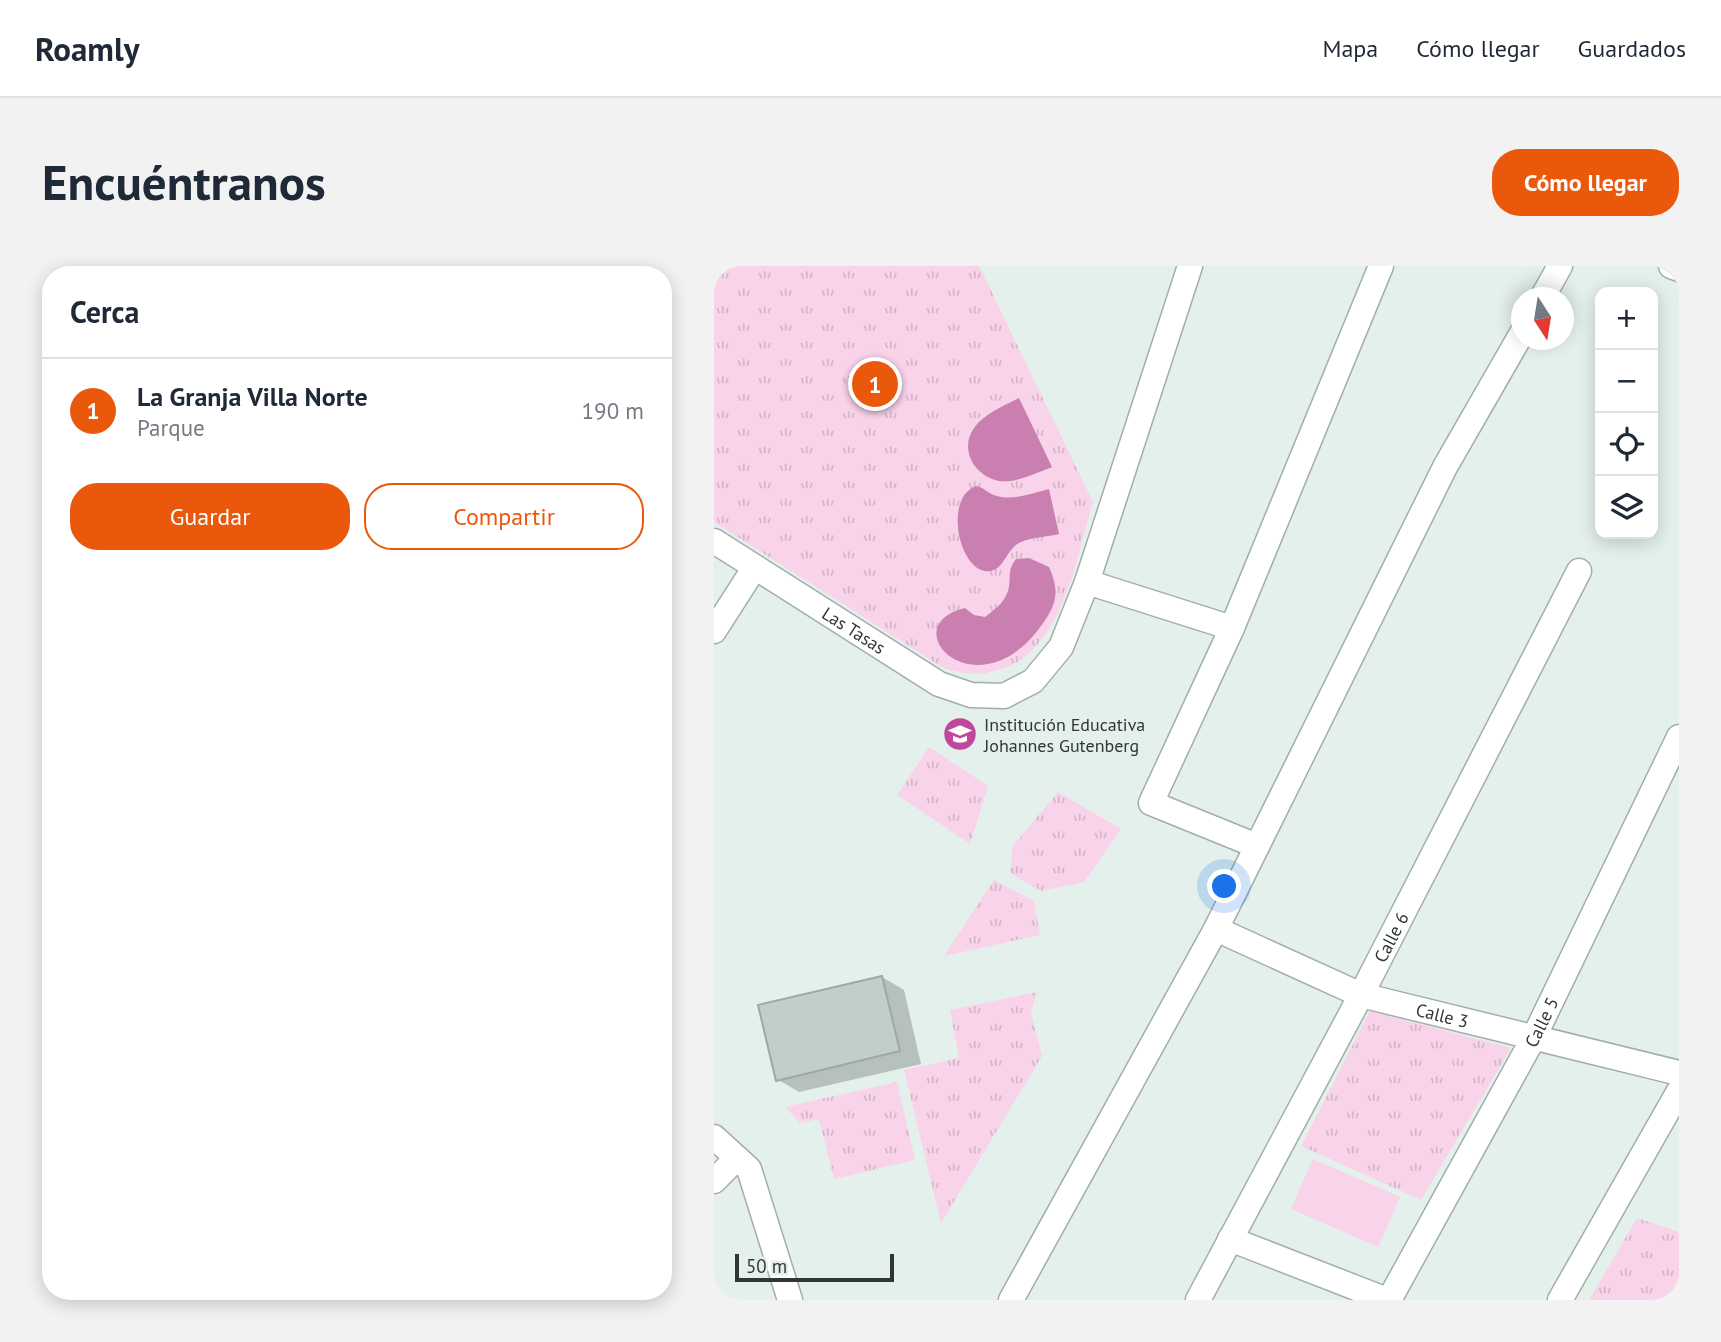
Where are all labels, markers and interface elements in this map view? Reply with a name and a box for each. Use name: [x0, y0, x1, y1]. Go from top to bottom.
text: Roamly: [35, 27, 139, 70]
text: Mapa: [1322, 33, 1378, 64]
text: Cómo llegar: [1416, 33, 1540, 64]
text: Guardados: [1578, 33, 1686, 64]
button: Cómo llegar: [1492, 149, 1679, 216]
text: Encuéntranos: [42, 150, 326, 214]
north arrow: [1511, 287, 1574, 350]
map controls: [1595, 287, 1658, 539]
button: +: [1595, 287, 1658, 350]
text: Cerca: [70, 292, 139, 331]
button: −: [1595, 350, 1658, 413]
pin: 1: [852, 358, 898, 410]
text: La Granja Villa Norte: [137, 380, 368, 413]
text: 1: [86, 396, 100, 425]
text: 190 m: [582, 396, 644, 425]
text: Parque: [137, 413, 205, 442]
button: locate: [1595, 413, 1658, 476]
button: layers: [1595, 476, 1658, 539]
button: Guardar: [70, 483, 350, 550]
button: Compartir: [364, 483, 644, 550]
street label: Las Tasas: [818, 601, 890, 659]
place label: Institución Educativa Johannes Gutenberg: [983, 713, 1145, 757]
school or university icon: Institución Educativa Johannes Gutenberg: [941, 715, 979, 753]
your location: [1207, 869, 1241, 903]
street label: Calle 6: [1368, 908, 1413, 966]
street label: Calle 5: [1519, 993, 1563, 1051]
street label: Calle 3: [1414, 997, 1471, 1032]
scale bar: [735, 1251, 894, 1283]
text: 50 m: [746, 1254, 787, 1278]

